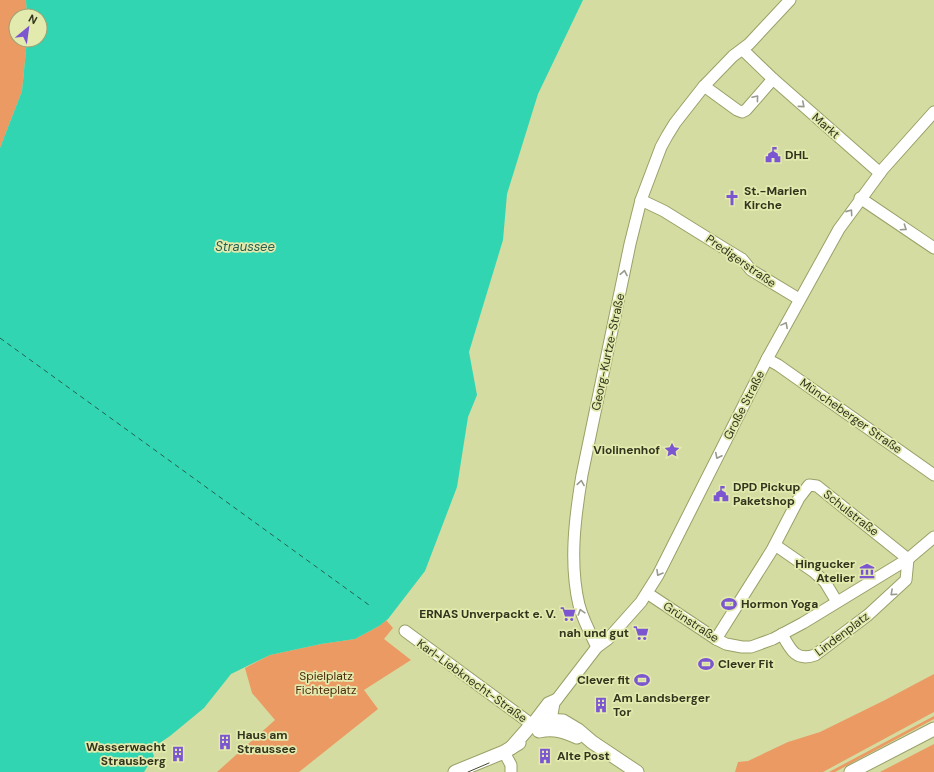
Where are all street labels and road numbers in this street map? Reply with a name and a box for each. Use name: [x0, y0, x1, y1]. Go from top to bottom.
street label: Markt: [809, 110, 843, 143]
street label: Predigerstraße: [703, 231, 779, 291]
street label: Georg-Kurtze-Straße: [588, 292, 628, 412]
street label: Große Straße: [720, 368, 768, 442]
street label: Müncheberger Straße: [797, 375, 905, 457]
street label: Schulstraße: [820, 486, 882, 540]
street label: Grünstraße: [660, 598, 722, 646]
street label: Lindenplatz: [812, 608, 872, 660]
street label: Karl-Liebknecht-Straße: [414, 636, 530, 726]

